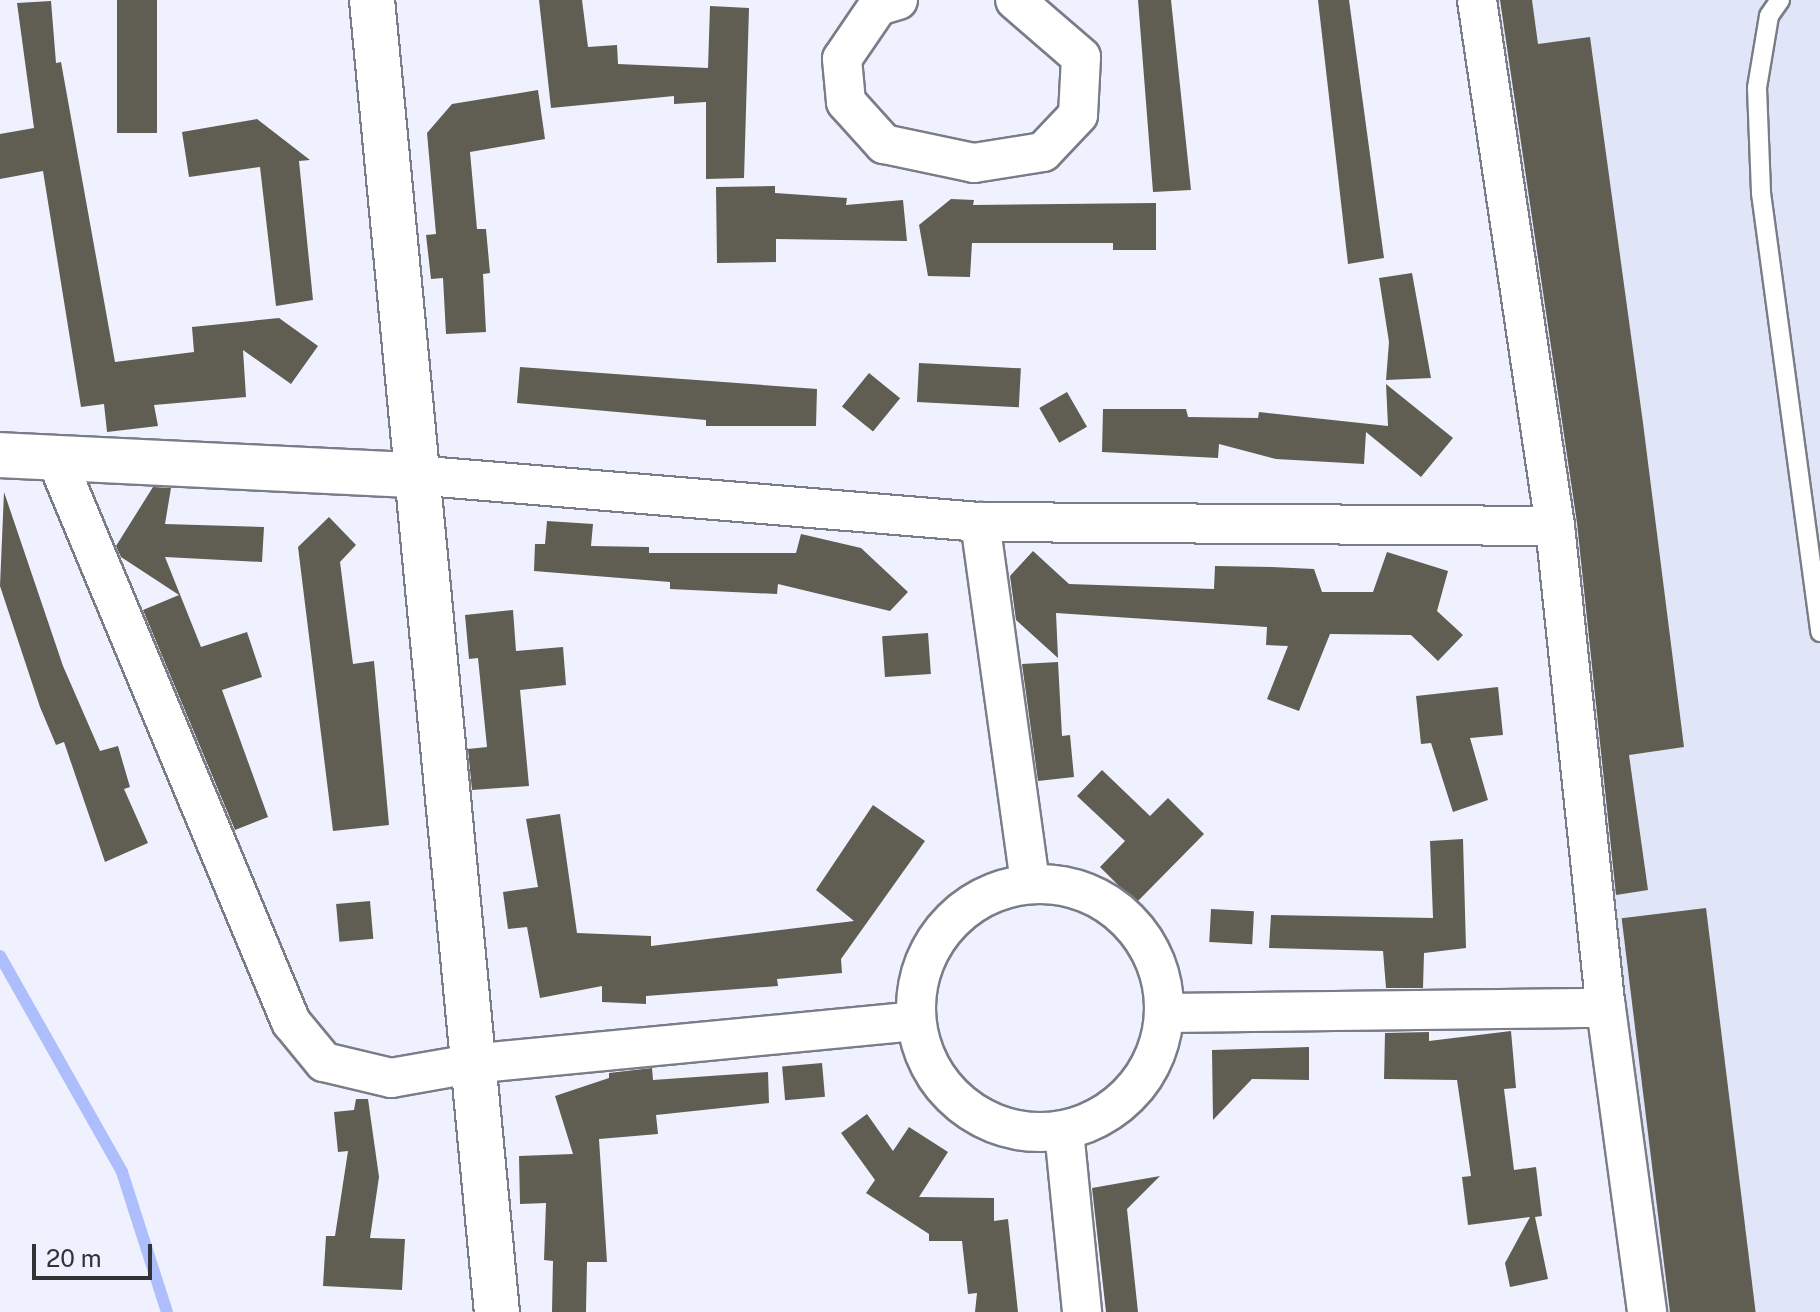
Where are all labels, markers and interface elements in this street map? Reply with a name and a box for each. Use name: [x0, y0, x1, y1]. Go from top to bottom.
scale bar: [36, 1228, 156, 1278]
text: 20 m: [46, 1244, 102, 1272]

